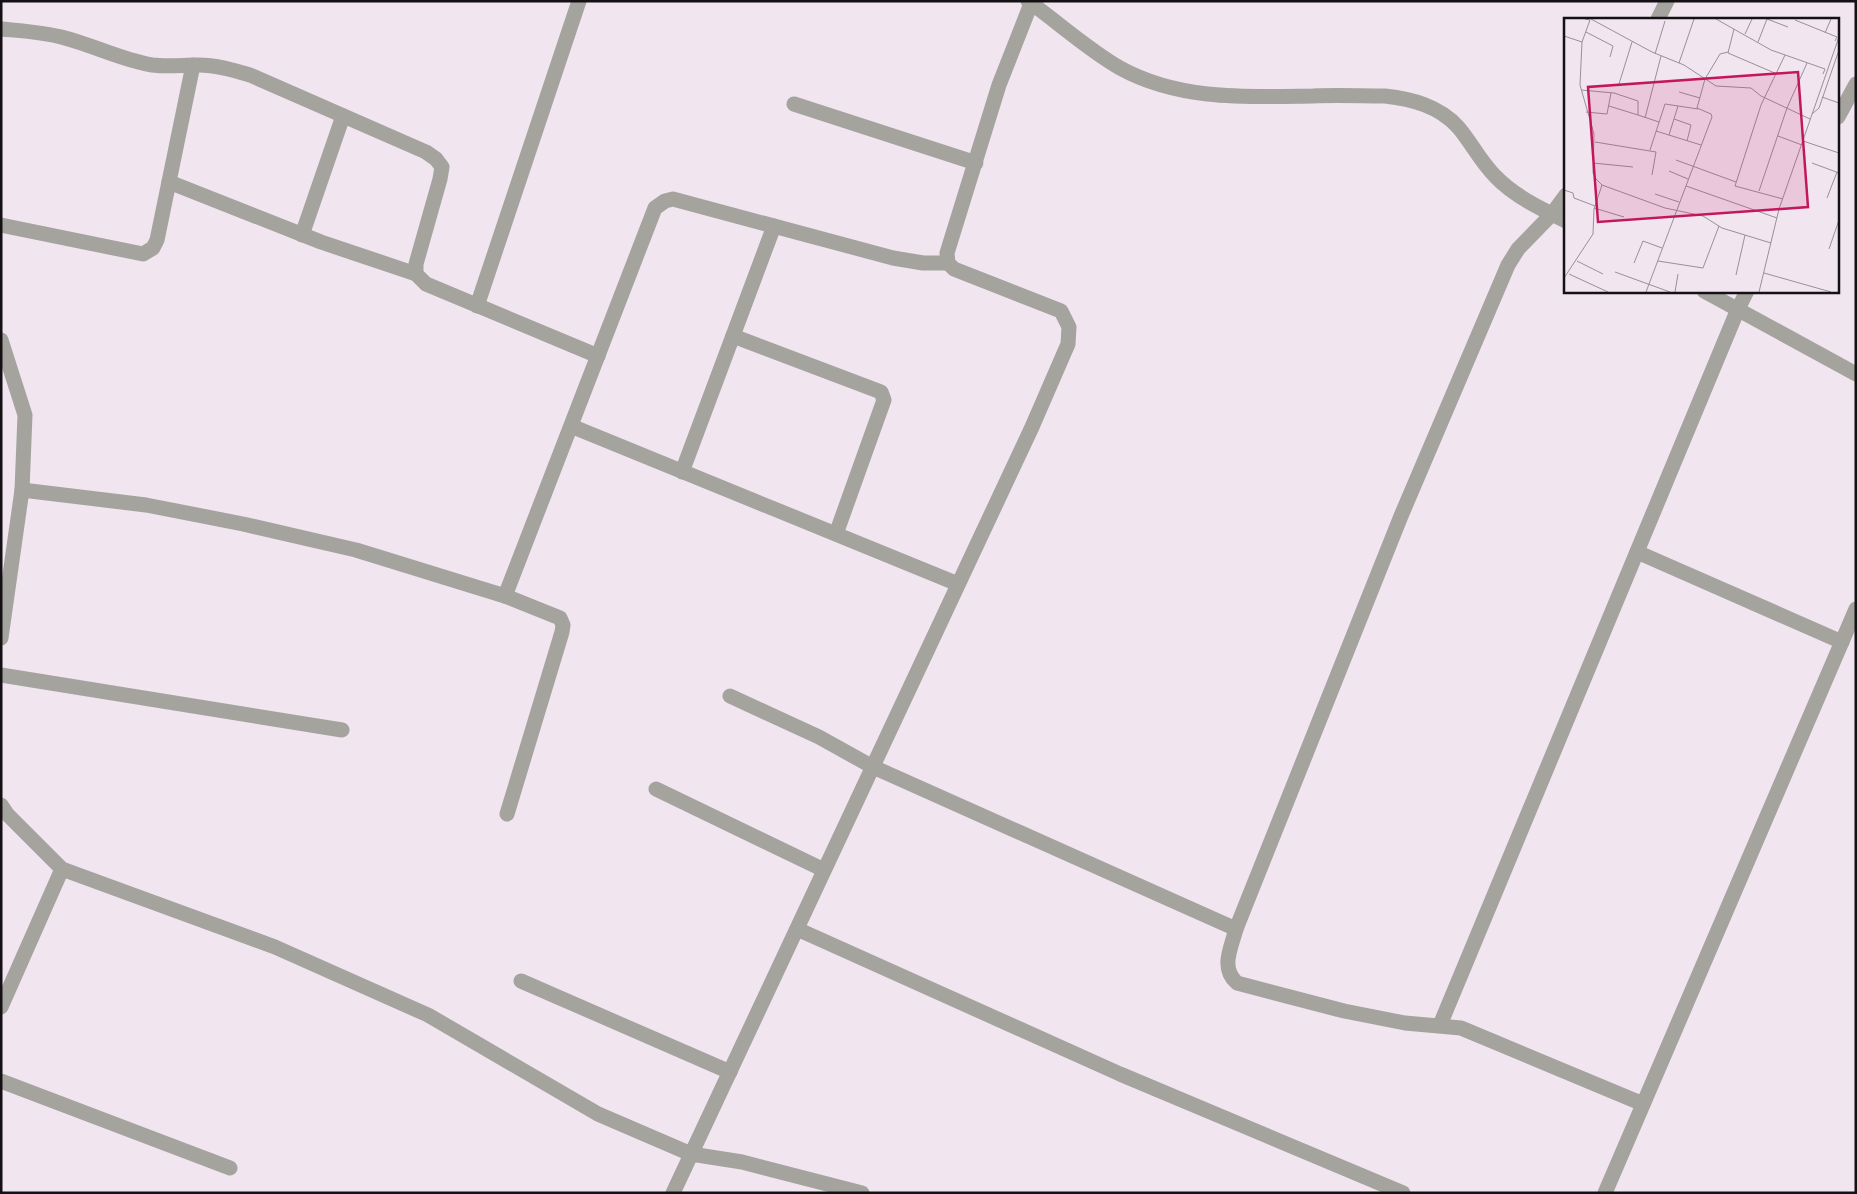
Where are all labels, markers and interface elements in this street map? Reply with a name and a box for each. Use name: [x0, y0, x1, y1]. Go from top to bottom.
inset map: [1564, 18, 1840, 292]

